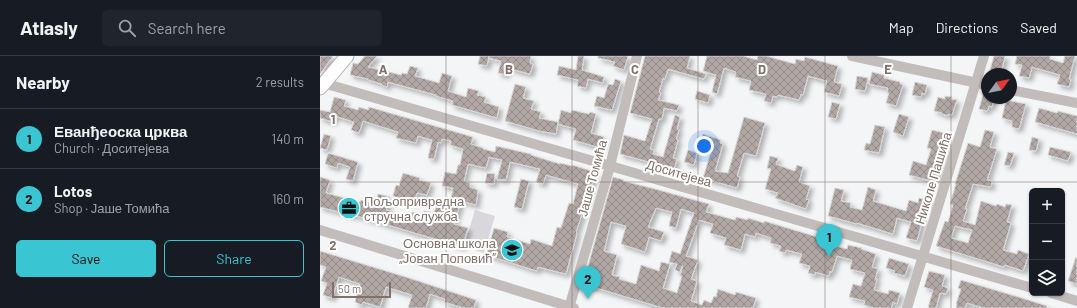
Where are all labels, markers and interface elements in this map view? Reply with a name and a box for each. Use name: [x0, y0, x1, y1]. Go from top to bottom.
search box: [102, 10, 382, 46]
text: Atlasly: [20, 16, 78, 39]
icon: search: [116, 17, 138, 39]
text: Search here: [148, 19, 226, 37]
text: Map: [889, 19, 914, 36]
text: Directions: [936, 19, 998, 36]
text: Saved: [1020, 19, 1057, 36]
text: A: [379, 61, 388, 77]
text: B: [505, 61, 513, 77]
text: C: [631, 61, 639, 77]
text: D: [758, 61, 766, 77]
text: E: [884, 61, 892, 77]
north arrow: [981, 68, 1017, 104]
text: Nearby: [16, 72, 70, 92]
text: 2 results: [256, 74, 304, 90]
text: 1: [331, 111, 335, 127]
text: Еванђеоска црква: [54, 122, 187, 140]
street label: Николе Пашића: [911, 129, 955, 226]
text: 1: [27, 131, 31, 147]
text: 140 m: [272, 131, 304, 147]
your location: [694, 136, 714, 156]
street label: Јаше Томића: [574, 137, 610, 218]
text: Church · Доситејева: [54, 140, 169, 156]
street label: Доситејева: [645, 156, 714, 190]
text: Lotos: [54, 182, 92, 200]
map controls: [1029, 188, 1065, 296]
button: +: [1029, 188, 1065, 224]
text: 2: [25, 191, 33, 207]
text: 160 m: [272, 191, 304, 207]
place label: Пољопривредна стручна служба: [364, 193, 465, 224]
office icon: Пољопривредна стручна служба: [336, 195, 362, 221]
text: Shop · Јаше Томића: [54, 200, 170, 216]
pin: 1: [816, 224, 842, 257]
button: −: [1029, 224, 1065, 260]
place label: Основна школа „Јован Поповић”: [399, 235, 497, 266]
text: 2: [329, 237, 337, 253]
school or university icon: Основна школа „Јован Поповић”: [499, 237, 525, 263]
button: Save: [16, 240, 156, 277]
button: Share: [164, 240, 304, 277]
button: layers: [1029, 260, 1065, 296]
pin: 2: [575, 266, 601, 299]
scale bar: [332, 280, 391, 299]
text: 50 m: [338, 282, 361, 295]

